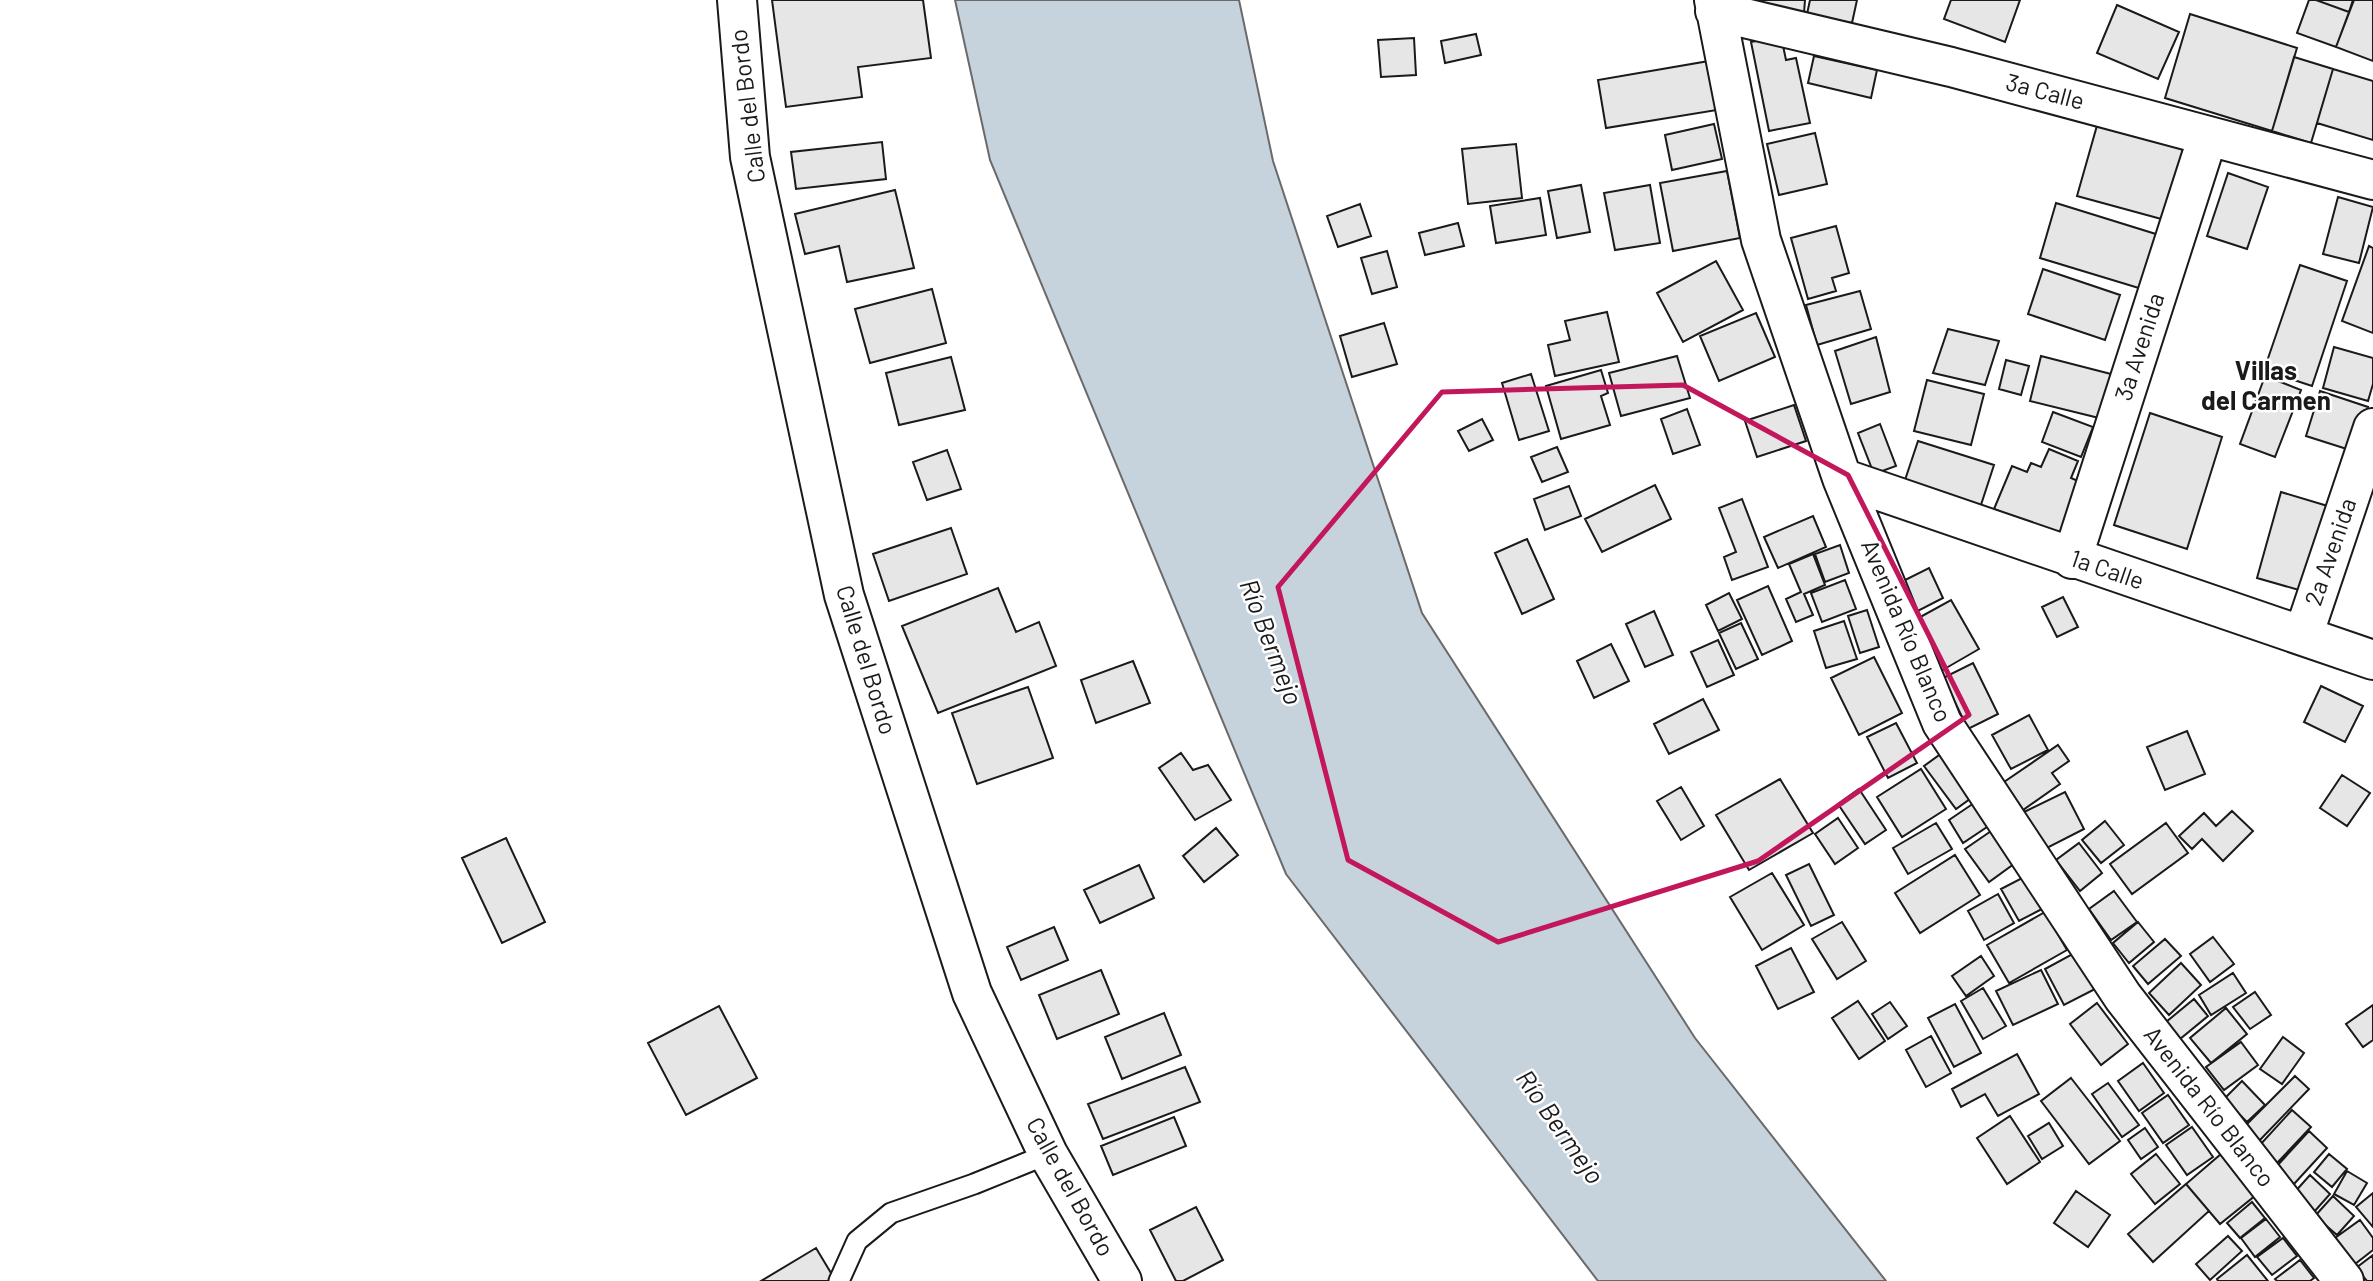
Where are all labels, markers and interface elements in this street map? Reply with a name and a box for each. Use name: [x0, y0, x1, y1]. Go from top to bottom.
street label: Calle del Bordo: [723, 28, 770, 185]
street label: 3a Calle: [2003, 66, 2088, 115]
street label: 3a Avenida: [2108, 289, 2170, 404]
district label: Villas del Carmen: [2201, 354, 2331, 415]
street label: 2a Avenida: [2298, 494, 2362, 609]
street label: Avenida Río Blanco: [1856, 535, 1959, 726]
street label: 1a Calle: [2067, 543, 2148, 595]
water label: Río Bermejo: [1234, 574, 1311, 709]
street label: Calle del Bordo: [831, 581, 904, 738]
street label: Avenida Río Blanco: [2139, 1020, 2282, 1192]
water label: Río Bermejo: [1511, 1063, 1612, 1189]
street label: Calle del Bordo: [1021, 1112, 1121, 1261]

